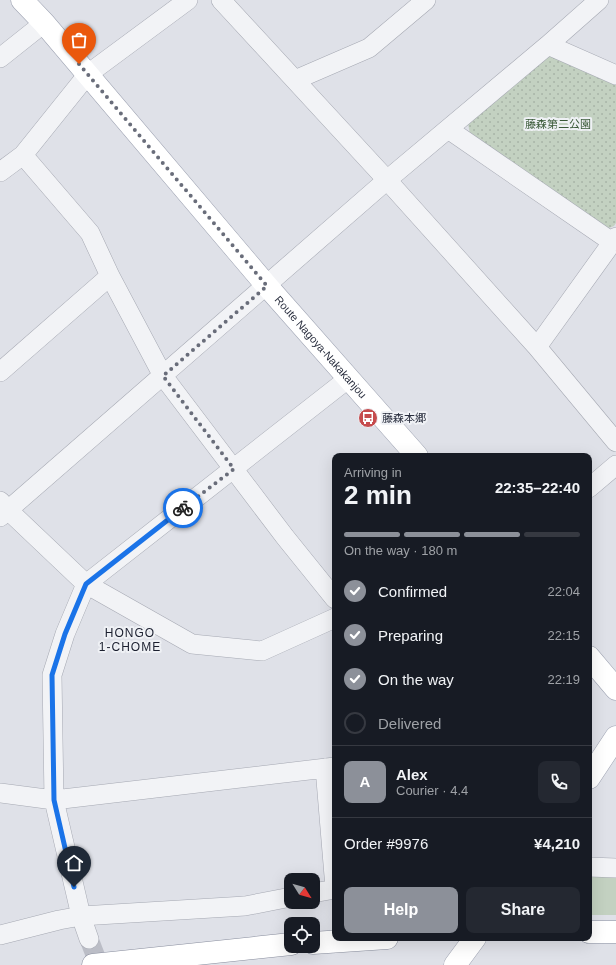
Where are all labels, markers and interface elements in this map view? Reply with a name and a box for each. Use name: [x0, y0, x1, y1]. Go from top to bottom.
pin: [62, 23, 96, 64]
icon: bag: [68, 29, 90, 51]
park label: 藤森第二公園: [525, 118, 591, 130]
street label: Route Nagoya-Nakakanjou: [273, 293, 369, 401]
bus stop icon: 藤森本郷: [357, 407, 379, 429]
place label: 藤森本郷: [382, 412, 426, 424]
text: Arriving in: [344, 465, 402, 480]
text: 22:35–22:40: [495, 479, 580, 496]
text: 2 min: [344, 480, 412, 510]
courier: [163, 488, 203, 528]
icon: bike: [172, 497, 194, 519]
text: On the way · 180 m: [344, 543, 457, 558]
icon: check: [344, 580, 366, 602]
text: Confirmed: [378, 583, 447, 600]
text: 22:04: [547, 584, 580, 599]
icon: check: [344, 624, 366, 646]
district label: HONGO 1-CHOME: [99, 626, 161, 654]
text: Preparing: [378, 627, 443, 644]
text: 22:15: [547, 628, 580, 643]
icon: check: [344, 668, 366, 690]
text: On the way: [378, 671, 454, 688]
text: 22:19: [547, 672, 580, 687]
text: Delivered: [378, 715, 441, 732]
button: phone: [538, 761, 580, 803]
text: Alex: [396, 766, 428, 783]
text: A: [360, 773, 370, 790]
text: Courier · 4.4: [396, 783, 468, 798]
text: Order #9976: [344, 835, 428, 852]
text: ¥4,210: [534, 835, 580, 852]
pin: [57, 846, 91, 887]
icon: home: [63, 852, 85, 874]
north arrow: [284, 873, 320, 909]
map controls: [284, 873, 320, 953]
button: Help: [344, 887, 458, 933]
button: Share: [466, 887, 580, 933]
button: locate: [284, 917, 320, 953]

